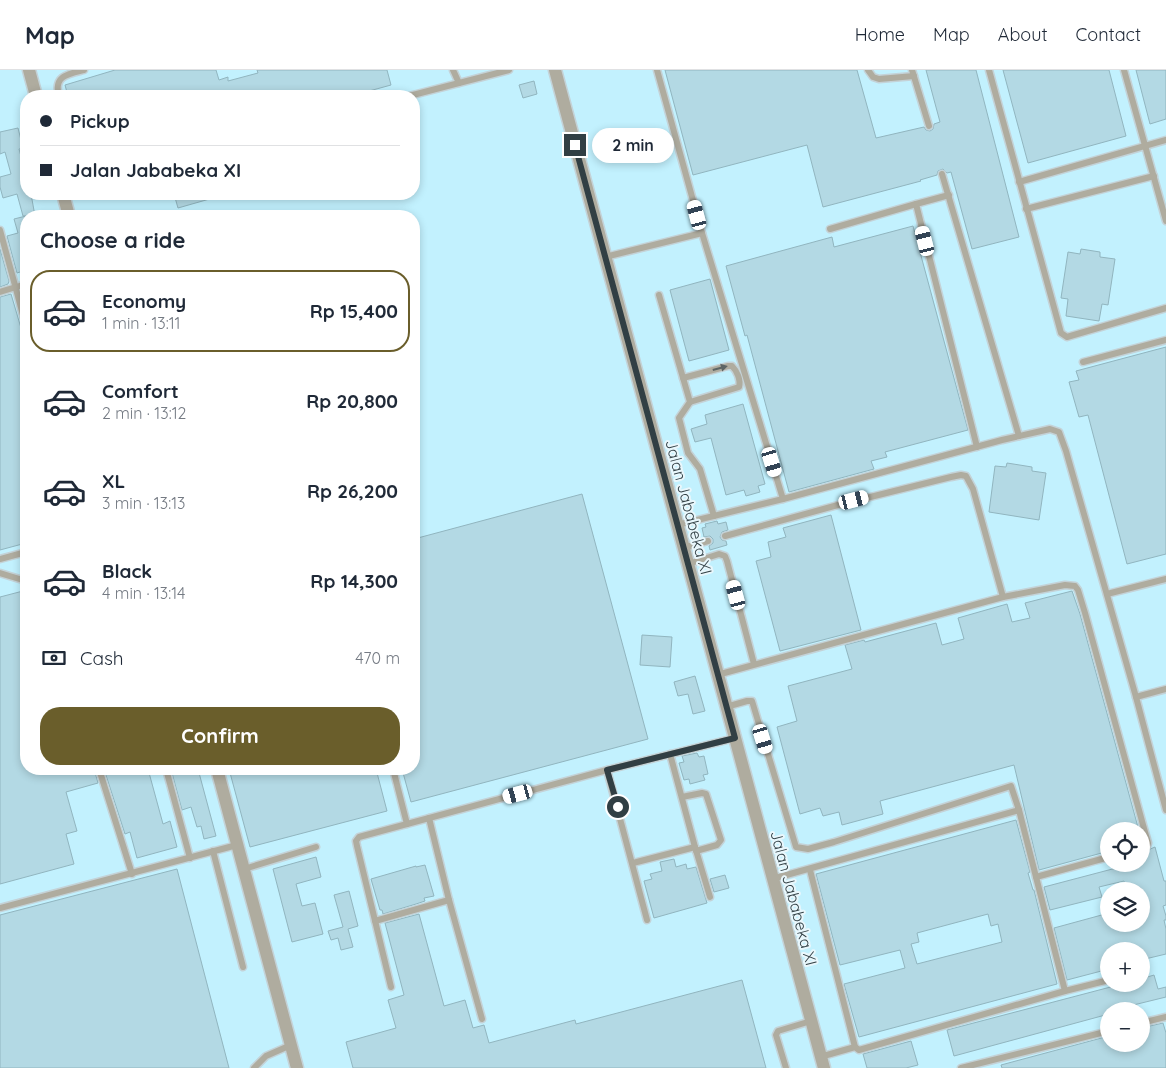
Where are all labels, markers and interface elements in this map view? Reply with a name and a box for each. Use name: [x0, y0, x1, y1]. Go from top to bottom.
text: Map: [25, 20, 75, 50]
text: Home: [855, 23, 905, 46]
text: Map: [933, 23, 970, 46]
text: About: [998, 23, 1048, 46]
text: Contact: [1076, 23, 1141, 46]
text: Pickup: [70, 109, 130, 133]
callout: 2 min: [592, 128, 675, 162]
route end: [564, 134, 586, 156]
text: 2 min: [612, 135, 654, 155]
text: Jalan Jababeka XI: [70, 158, 241, 182]
car: [685, 199, 708, 231]
car: [914, 225, 935, 257]
text: Choose a ride: [40, 226, 185, 254]
icon: car: [42, 289, 87, 334]
text: Economy: [102, 289, 186, 313]
text: Rp 15,400: [310, 299, 398, 323]
text: 1 min · 13:11: [102, 313, 181, 333]
one-way arrow: [713, 364, 728, 372]
icon: car: [42, 379, 87, 424]
text: Comfort: [102, 379, 179, 403]
text: Rp 20,800: [306, 389, 398, 413]
text: 2 min · 13:12: [102, 403, 186, 423]
street label: Jalan Jababeka XI: [661, 437, 717, 577]
car: [760, 445, 783, 479]
icon: car: [42, 469, 87, 514]
text: XL: [102, 469, 125, 493]
text: Rp 26,200: [307, 479, 398, 503]
car: [837, 489, 870, 511]
text: 3 min · 13:13: [102, 493, 185, 513]
icon: car: [42, 559, 87, 604]
text: Black: [102, 559, 152, 583]
text: Rp 14,300: [310, 569, 398, 593]
car: [724, 579, 747, 611]
text: 4 min · 13:14: [102, 583, 185, 603]
icon: cash: [40, 644, 68, 672]
text: Cash: [80, 646, 124, 670]
text: 470 m: [355, 648, 400, 668]
button: Confirm: [40, 707, 400, 765]
car: [751, 722, 774, 756]
car: [501, 783, 534, 805]
route start: [607, 796, 629, 818]
map controls: [1100, 822, 1150, 1052]
button: locate: [1100, 822, 1150, 872]
street label: Jalan Jababeka XI: [766, 828, 822, 968]
button: layers: [1100, 882, 1150, 932]
button: +: [1100, 942, 1150, 992]
button: −: [1100, 1002, 1150, 1052]

